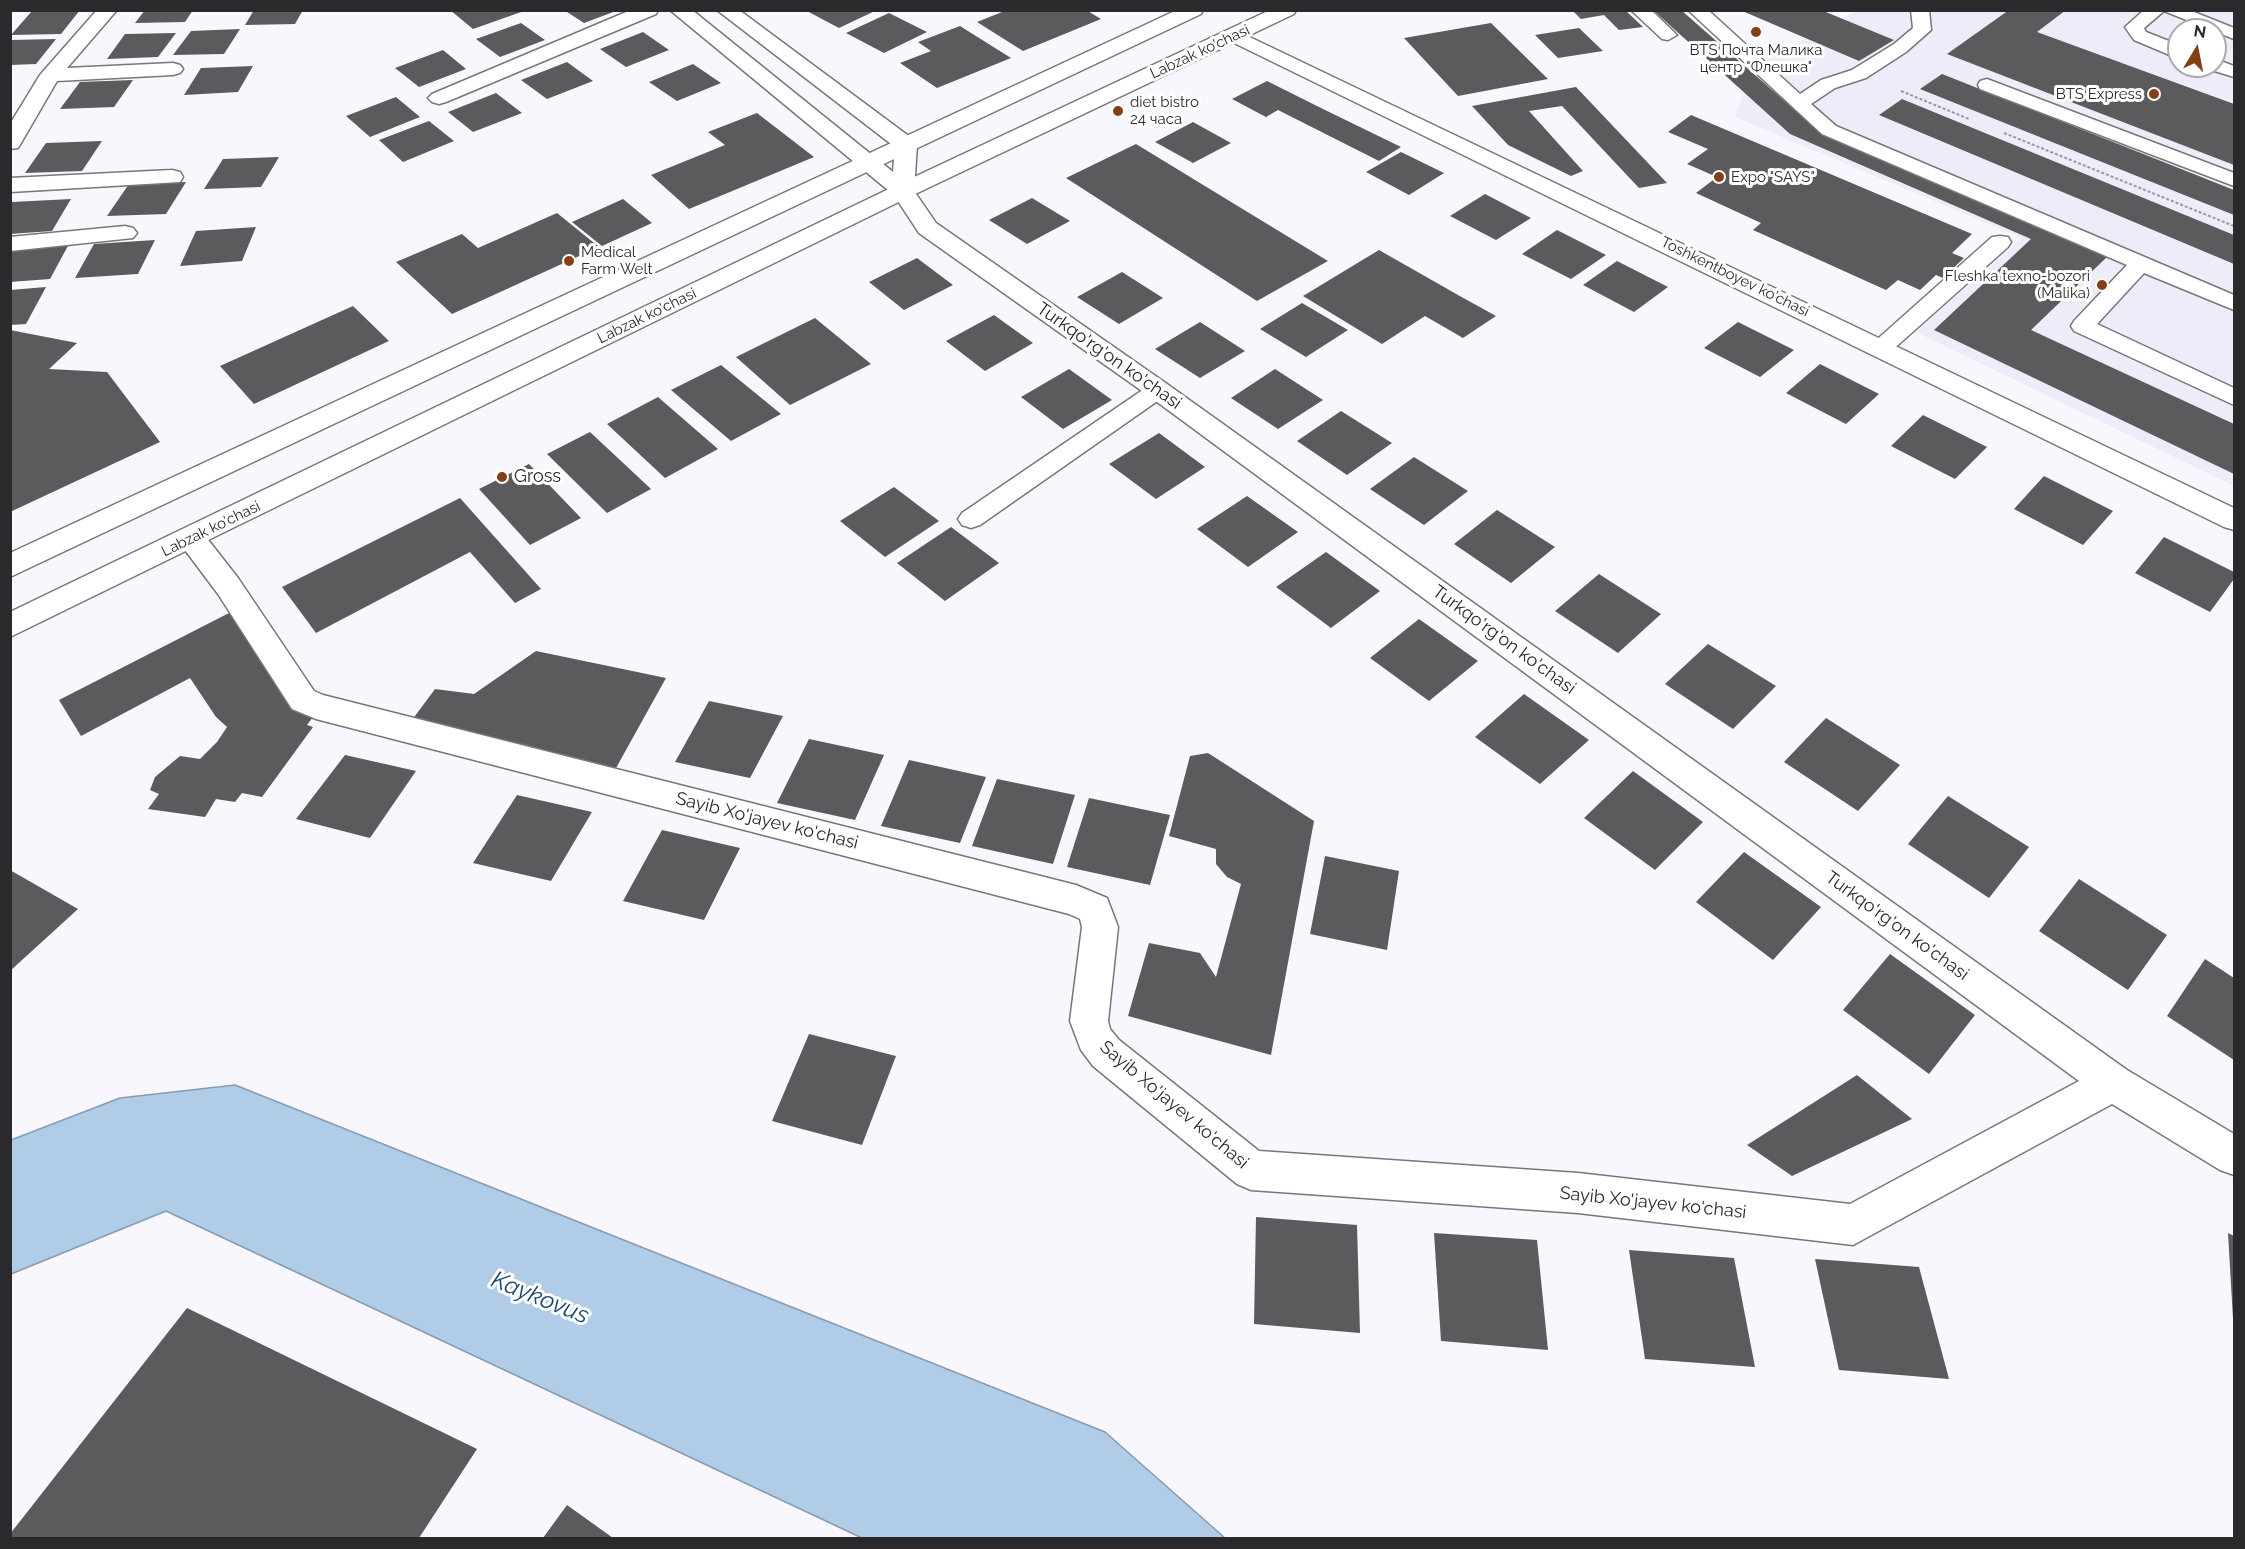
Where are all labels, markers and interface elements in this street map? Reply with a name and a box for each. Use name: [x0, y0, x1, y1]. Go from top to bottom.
north arrow: [2167, 18, 2227, 78]
street label: Labzak ko'chasi: [1147, 21, 1253, 83]
text: N: [2192, 21, 2208, 42]
marker: BTS Почта Малика центр "Флешка": [1749, 25, 1763, 39]
place label: BTS Почта Малика центр "Флешка": [1689, 41, 1823, 76]
place label: BTS Express: [2056, 85, 2142, 103]
marker: BTS Express: [2147, 87, 2161, 101]
place label: diet bistro 24 часа: [1130, 93, 1199, 128]
marker: diet bistro 24 часа: [1111, 104, 1125, 118]
place label: Expo "SAYS": [1731, 168, 1815, 186]
marker: Expo "SAYS": [1712, 170, 1726, 184]
street label: Toshkentboyev ko'chasi: [1658, 233, 1812, 321]
place label: Medical Farm Welt: [581, 243, 653, 278]
marker: Medical Farm Welt: [562, 254, 576, 268]
place label: Fleshka texno-bozori (Malika): [1945, 267, 2090, 302]
marker: Fleshka texno-bozori (Malika): [2095, 278, 2109, 292]
street label: Labzak ko'chasi: [595, 284, 699, 348]
street label: Turkqo'rg'on ko'chasi: [1032, 298, 1186, 414]
place label: Gross: [514, 466, 561, 488]
marker: Gross: [495, 470, 509, 484]
street label: Labzak ko'chasi: [159, 497, 263, 561]
street label: Turkqo'rg'on ko'chasi: [1428, 581, 1580, 699]
street label: Sayib Xo'jayev ko'chasi: [673, 788, 861, 854]
street label: Turkqo'rg'on ko'chasi: [1821, 867, 1973, 985]
street label: Sayib Xo'jayev ko'chasi: [1095, 1036, 1253, 1174]
street label: Sayib Xo'jayev ko'chasi: [1559, 1182, 1747, 1224]
water label: Kaykovus: [487, 1265, 593, 1331]

